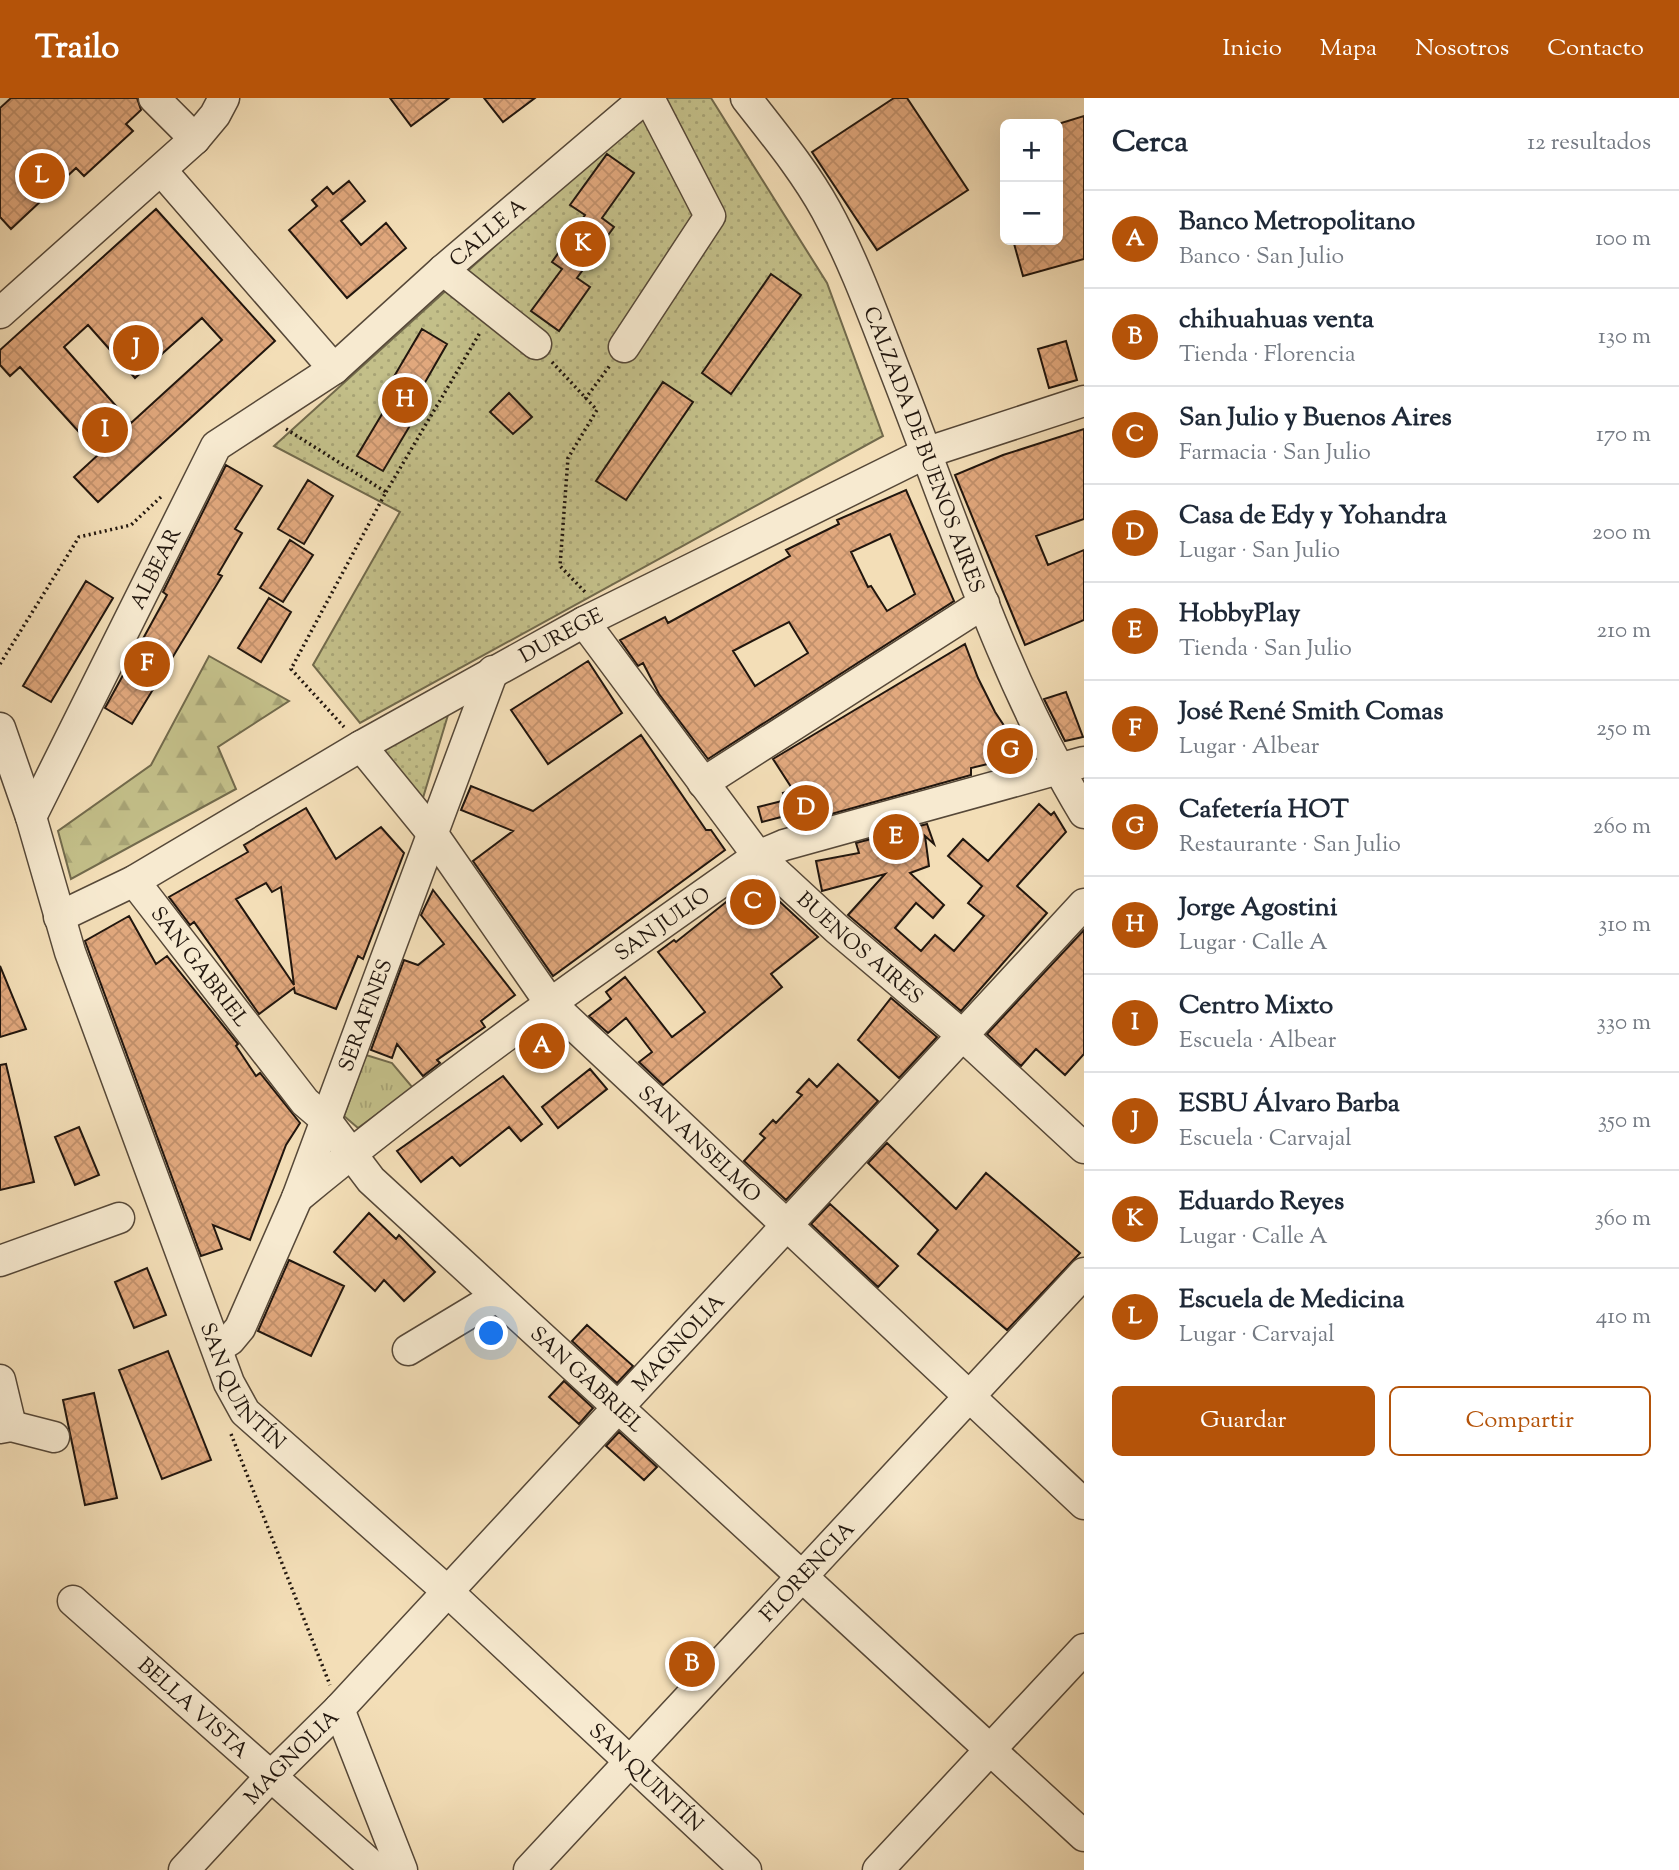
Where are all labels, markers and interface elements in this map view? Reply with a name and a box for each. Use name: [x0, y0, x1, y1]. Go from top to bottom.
text: Trailo: [35, 25, 119, 73]
text: Inicio: [1222, 32, 1282, 66]
text: Mapa: [1320, 32, 1377, 66]
text: Nosotros: [1415, 32, 1509, 66]
text: Contacto: [1547, 32, 1644, 66]
map controls: [1000, 119, 1063, 245]
button: +: [1000, 119, 1063, 182]
text: Cerca: [1112, 122, 1188, 165]
text: 12 resultados: [1527, 127, 1651, 160]
pin: L: [19, 150, 65, 202]
button: −: [1000, 182, 1063, 245]
street label: CALLE A: [444, 192, 534, 275]
text: Banco Metropolitano: [1179, 204, 1415, 241]
pin: K: [560, 218, 606, 270]
text: A: [1126, 223, 1144, 256]
text: 100 m: [1595, 223, 1651, 256]
text: Banco · San Julio: [1179, 241, 1344, 274]
text: chihuahuas venta: [1179, 302, 1374, 339]
street label: CALZADA DE BUENOS AIRES: [855, 303, 991, 598]
text: B: [1128, 321, 1142, 354]
text: 130 m: [1598, 321, 1651, 354]
pin: J: [113, 322, 159, 374]
text: Tienda · Florencia: [1179, 339, 1355, 372]
pin: H: [382, 374, 428, 426]
text: San Julio y Buenos Aires: [1179, 400, 1452, 437]
pin: I: [82, 404, 128, 456]
text: C: [1126, 419, 1144, 452]
text: 170 m: [1596, 419, 1651, 452]
text: Farmacia · San Julio: [1179, 437, 1371, 470]
text: Casa de Edy y Yohandra: [1179, 498, 1447, 535]
text: D: [1126, 517, 1144, 550]
text: 200 m: [1592, 517, 1651, 550]
street label: ALBEAR: [124, 523, 190, 615]
text: Lugar · San Julio: [1179, 535, 1340, 568]
text: HobbyPlay: [1179, 596, 1300, 633]
street label: DUREGE: [515, 602, 609, 672]
text: E: [1128, 615, 1142, 648]
text: 210 m: [1597, 615, 1651, 648]
text: Tienda · San Julio: [1179, 633, 1352, 666]
pin: F: [124, 638, 170, 690]
text: José René Smith Comas: [1179, 694, 1444, 731]
text: F: [1129, 713, 1141, 746]
text: 250 m: [1596, 713, 1651, 746]
pin: G: [987, 725, 1033, 777]
text: Lugar · Albear: [1179, 731, 1319, 764]
pin: D: [783, 782, 829, 834]
text: Cafetería HOT: [1179, 792, 1349, 829]
pin: E: [873, 811, 919, 863]
text: G: [1126, 811, 1144, 844]
text: 260 m: [1593, 811, 1651, 844]
text: Restaurante · San Julio: [1179, 829, 1401, 862]
pin: C: [730, 876, 776, 928]
street label: SAN JULIO: [609, 881, 717, 969]
street label: BUENOS AIRES: [789, 886, 929, 1013]
text: Jorge Agostini: [1179, 890, 1337, 927]
street label: SAN GABRIEL: [142, 901, 255, 1034]
text: H: [1126, 909, 1144, 942]
text: 310 m: [1598, 909, 1651, 942]
text: Lugar · Calle A: [1179, 927, 1328, 960]
street label: SERAFINES: [332, 955, 402, 1076]
text: Centro Mixto: [1179, 988, 1333, 1025]
text: I: [1131, 1007, 1139, 1040]
text: 330 m: [1597, 1007, 1651, 1040]
pin: A: [519, 1020, 565, 1072]
text: Escuela · Albear: [1179, 1025, 1336, 1058]
street label: SAN ANSELMO: [631, 1080, 767, 1211]
text: ESBU Álvaro Barba: [1179, 1086, 1400, 1123]
text: J: [1132, 1105, 1138, 1138]
text: 350 m: [1598, 1105, 1651, 1138]
text: Escuela · Carvajal: [1179, 1123, 1352, 1156]
text: Eduardo Reyes: [1179, 1184, 1344, 1221]
text: K: [1127, 1203, 1143, 1236]
text: 360 m: [1594, 1203, 1651, 1236]
text: Lugar · Calle A: [1179, 1221, 1328, 1254]
text: Escuela de Medicina: [1179, 1282, 1405, 1319]
street label: MAGNOLIA: [627, 1288, 733, 1399]
text: L: [1128, 1301, 1142, 1334]
text: 410 m: [1596, 1301, 1651, 1334]
your location: [474, 1316, 508, 1350]
street label: SAN QUINTÍN: [191, 1319, 291, 1458]
text: Lugar · Carvajal: [1179, 1319, 1335, 1352]
street label: SAN GABRIEL: [522, 1320, 650, 1441]
button: Guardar: [1112, 1386, 1375, 1456]
button: Compartir: [1389, 1386, 1651, 1456]
street label: FLORENCIA: [754, 1516, 863, 1630]
pin: B: [669, 1638, 715, 1690]
street label: BELLA VISTA: [130, 1652, 254, 1767]
street label: MAGNOLIA: [238, 1704, 347, 1813]
street label: SAN QUINTÍN: [581, 1717, 709, 1840]

